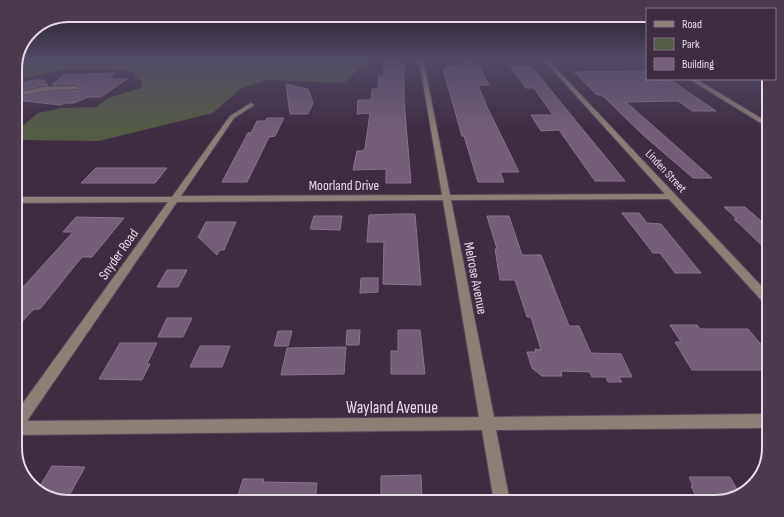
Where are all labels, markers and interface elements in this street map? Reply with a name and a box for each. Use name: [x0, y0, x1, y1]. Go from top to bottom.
legend: [646, 8, 776, 80]
text: Road: [682, 17, 702, 32]
text: Park: [682, 37, 700, 52]
text: Building: [682, 57, 714, 72]
street label: Linden Street: [642, 146, 690, 196]
street label: Moorland Drive: [309, 177, 379, 194]
street label: Snyder Road: [95, 225, 142, 283]
street label: Melrose Avenue: [460, 241, 491, 316]
street label: Wayland Avenue: [346, 398, 438, 418]

